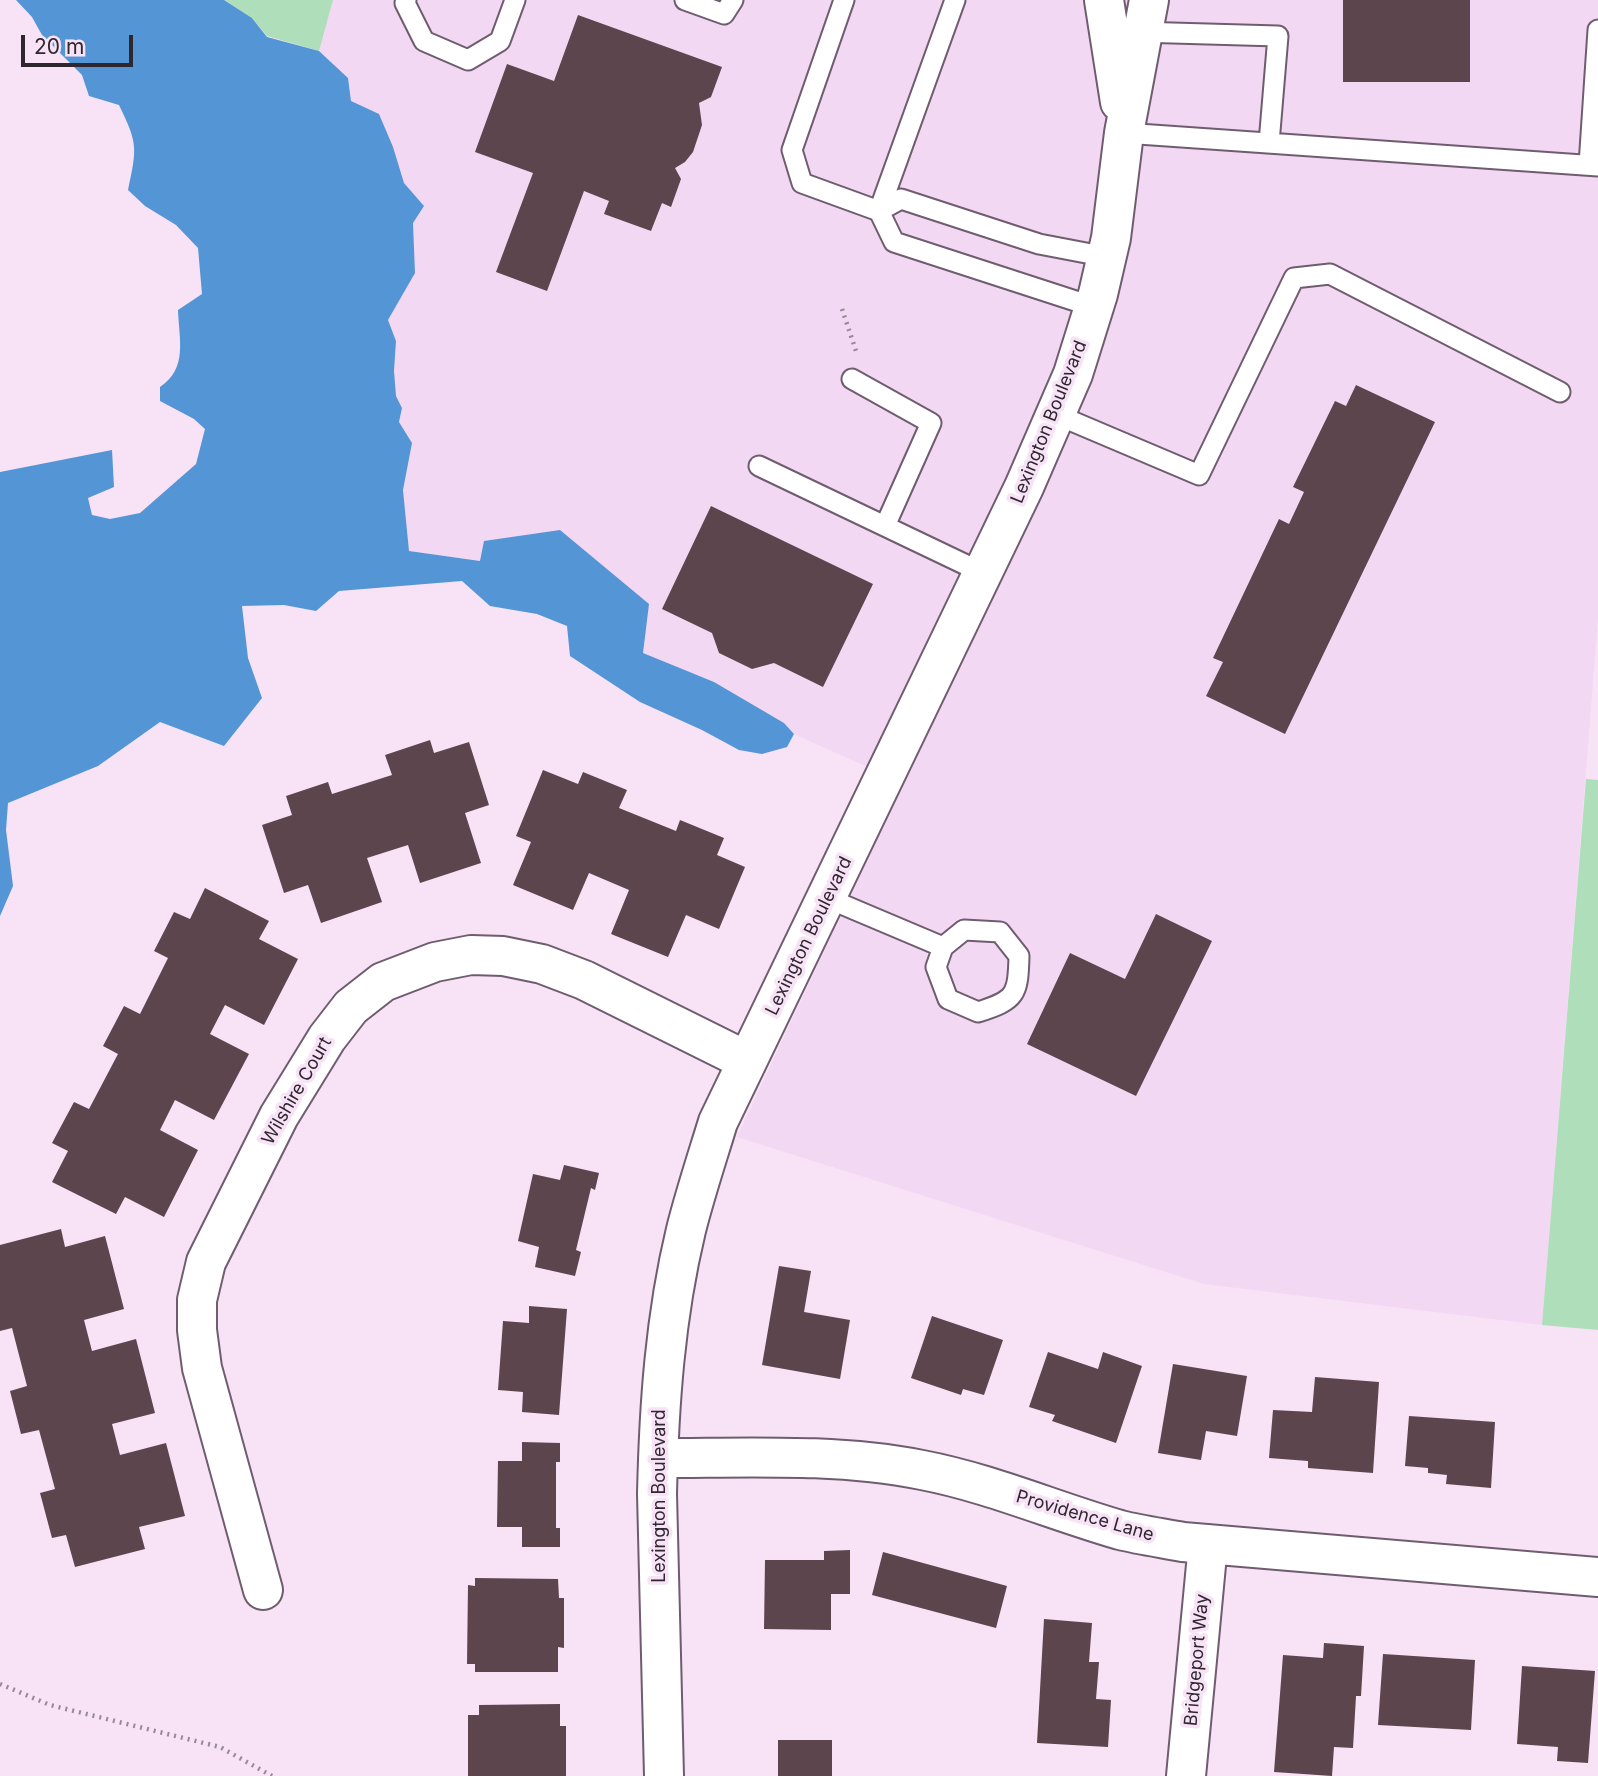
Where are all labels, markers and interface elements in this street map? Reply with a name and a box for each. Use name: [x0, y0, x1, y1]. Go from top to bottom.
scale bar: [24, 21, 136, 65]
text: 20 m: [34, 34, 84, 59]
street label: Lexington Boulevard: [1006, 337, 1092, 507]
street label: Lexington Boulevard: [761, 853, 857, 1019]
street label: Wilshire Court: [258, 1033, 336, 1149]
street label: Lexington Boulevard: [649, 1409, 671, 1583]
street label: Providence Lane: [1014, 1486, 1156, 1546]
street label: Bridgeport Way: [1180, 1593, 1214, 1727]

